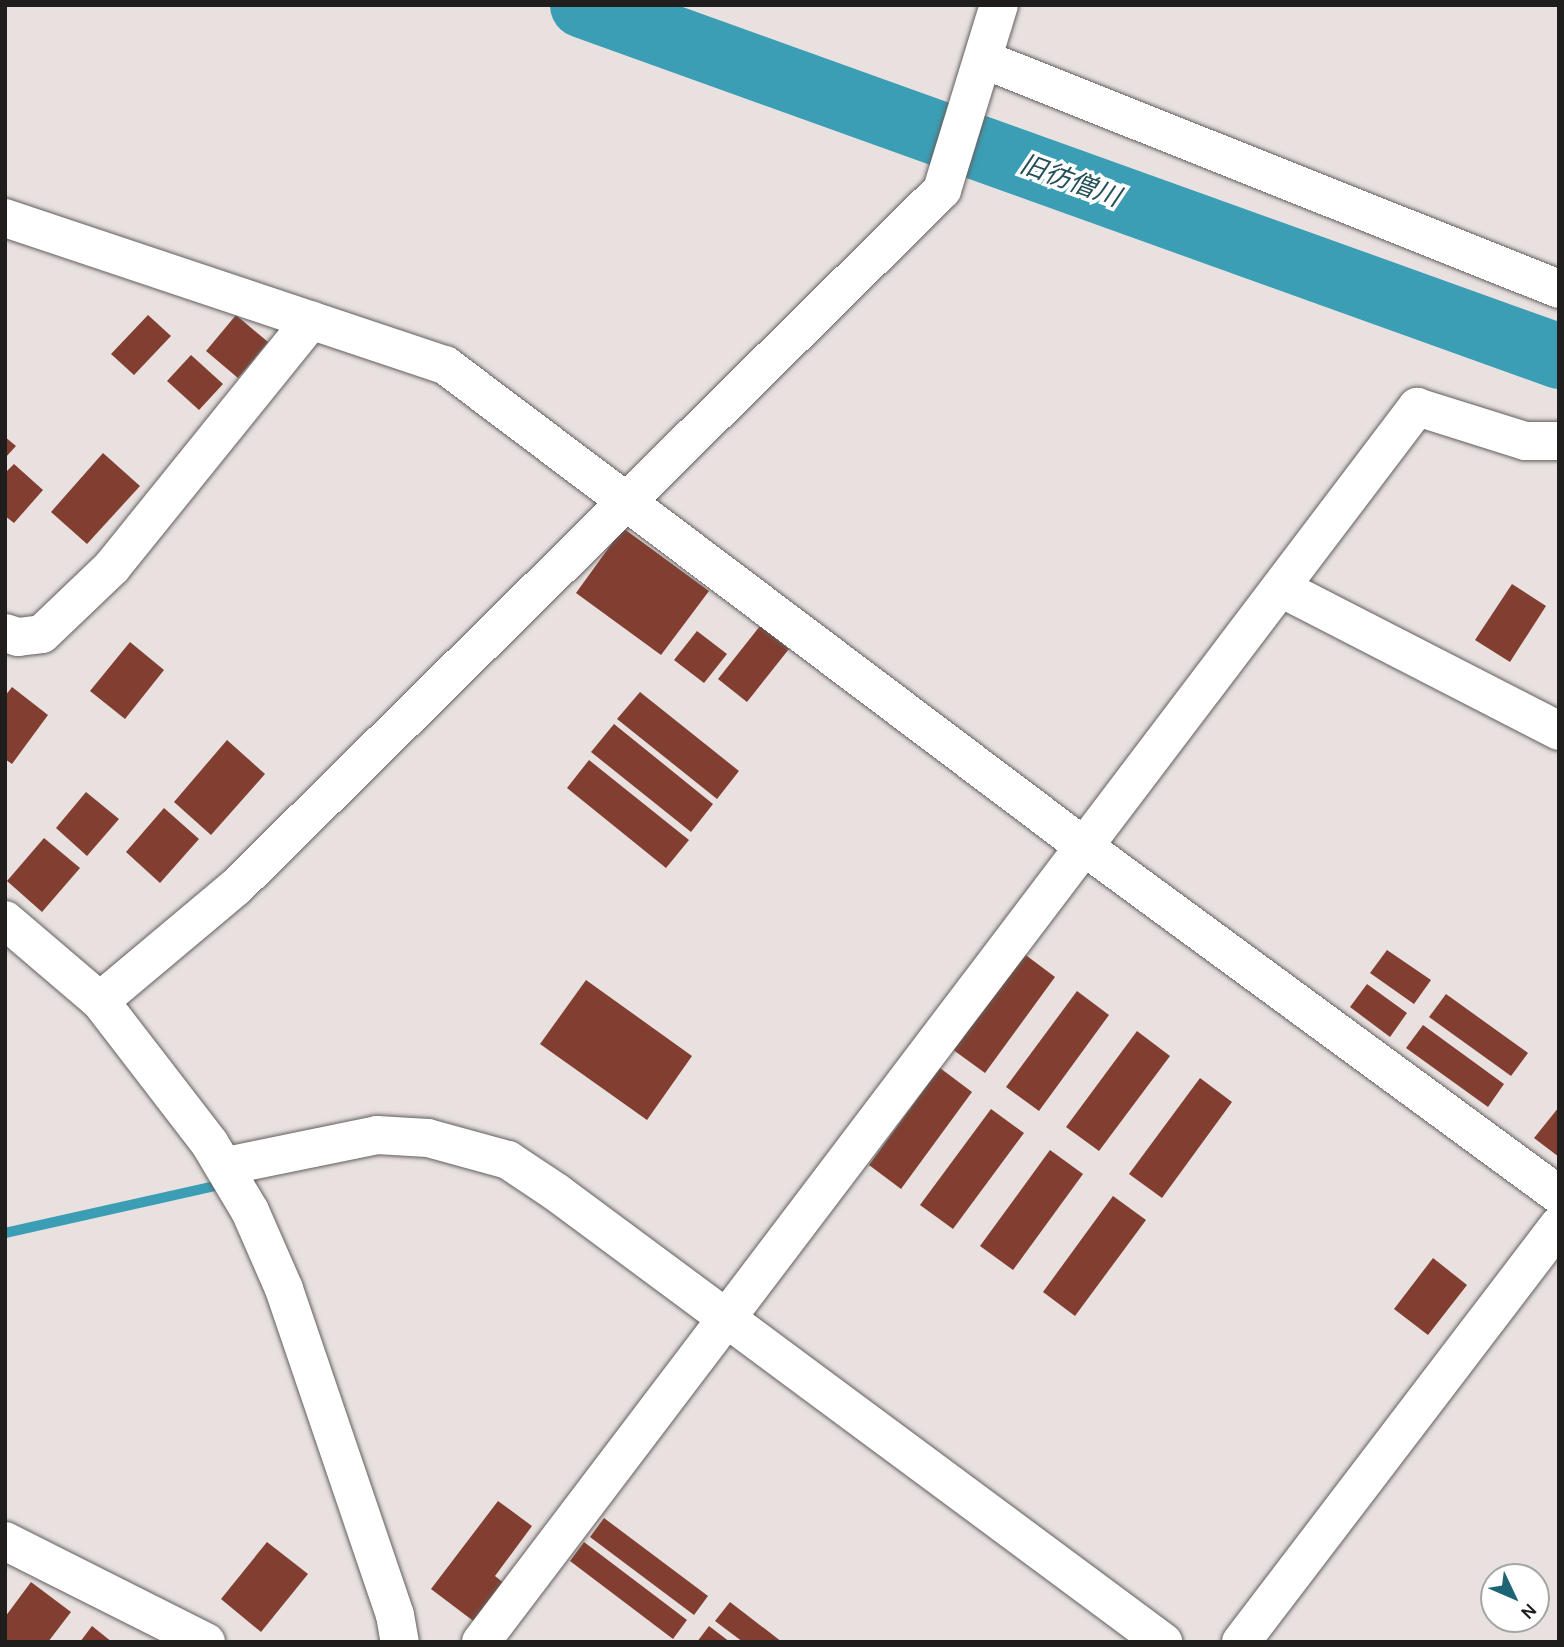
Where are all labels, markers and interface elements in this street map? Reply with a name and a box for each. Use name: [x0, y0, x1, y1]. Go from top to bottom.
water label: 旧彷僧川: [1016, 149, 1124, 213]
north arrow: [1480, 1563, 1550, 1633]
text: N: [1516, 1599, 1541, 1624]

